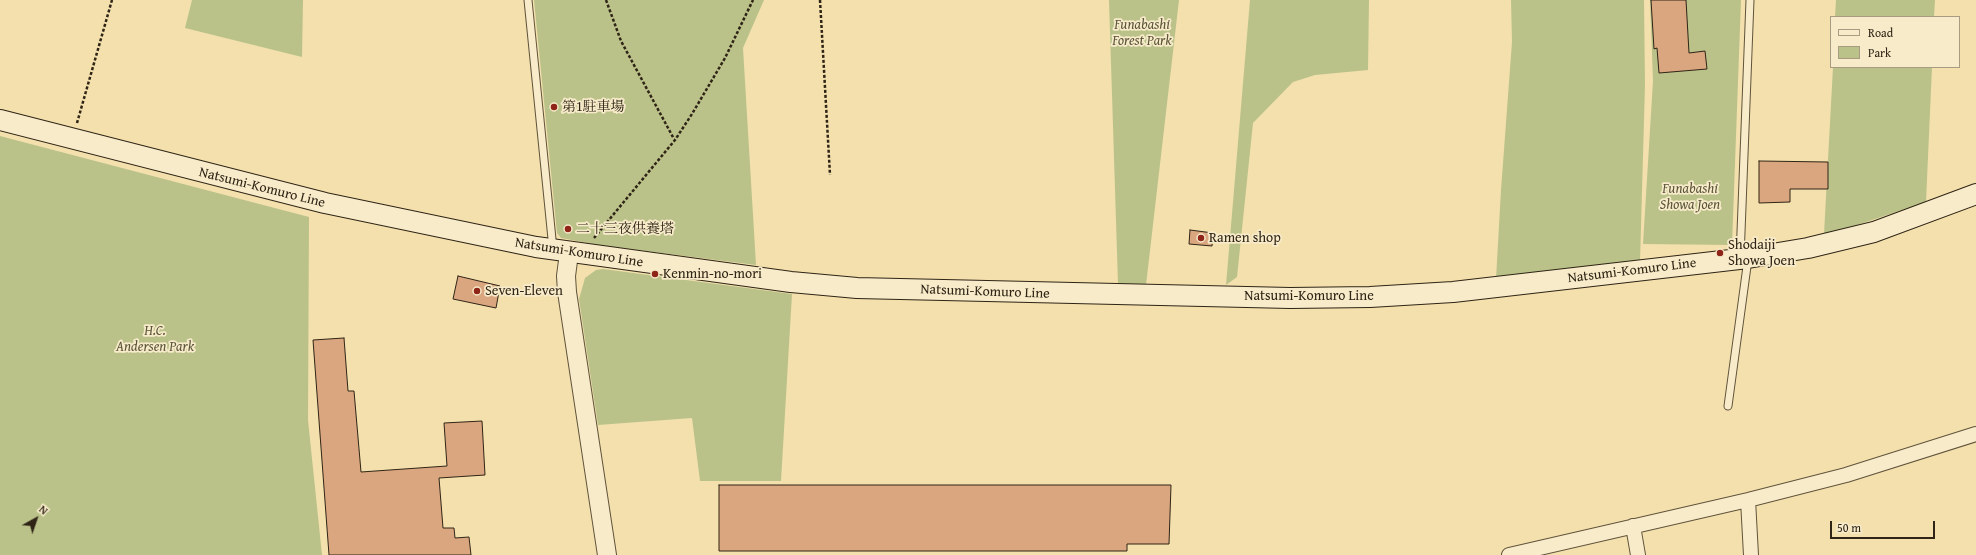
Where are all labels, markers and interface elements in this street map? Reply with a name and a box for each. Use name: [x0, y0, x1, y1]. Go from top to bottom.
legend: [1830, 16, 1960, 68]
park label: Funabashi Forest Park: [1112, 17, 1172, 50]
text: Road: [1868, 24, 1893, 41]
text: Park: [1868, 44, 1891, 61]
place label: 第1駐車場: [562, 99, 625, 115]
marker: 第1駐車場: [549, 102, 559, 112]
street label: Natsumi-Komuro Line: [197, 164, 327, 212]
park label: Funabashi Showa Joen: [1660, 181, 1720, 214]
place label: 二十三夜供養塔: [576, 221, 674, 237]
marker: 二十三夜供養塔: [563, 224, 573, 234]
place label: Ramen shop: [1209, 230, 1281, 246]
marker: Ramen shop: [1196, 233, 1206, 243]
street label: Natsumi-Komuro Line: [514, 235, 644, 271]
place label: Shodaiji Showa Joen: [1728, 237, 1795, 270]
marker: Shodaiji Showa Joen: [1715, 248, 1725, 258]
street label: Natsumi-Komuro Line: [1567, 255, 1697, 287]
place label: Kenmin-no-mori: [663, 266, 762, 282]
marker: Kenmin-no-mori: [650, 269, 660, 279]
street label: Natsumi-Komuro Line: [920, 281, 1050, 303]
place label: Seven-Eleven: [485, 283, 563, 299]
marker: Seven-Eleven: [472, 286, 482, 296]
street label: Natsumi-Komuro Line: [1244, 288, 1374, 304]
park label: H.C. Andersen Park: [116, 323, 194, 356]
north arrow: [16, 499, 56, 539]
text: N: [36, 501, 52, 518]
scale bar: [1832, 513, 1937, 539]
text: 50 m: [1837, 519, 1861, 536]

